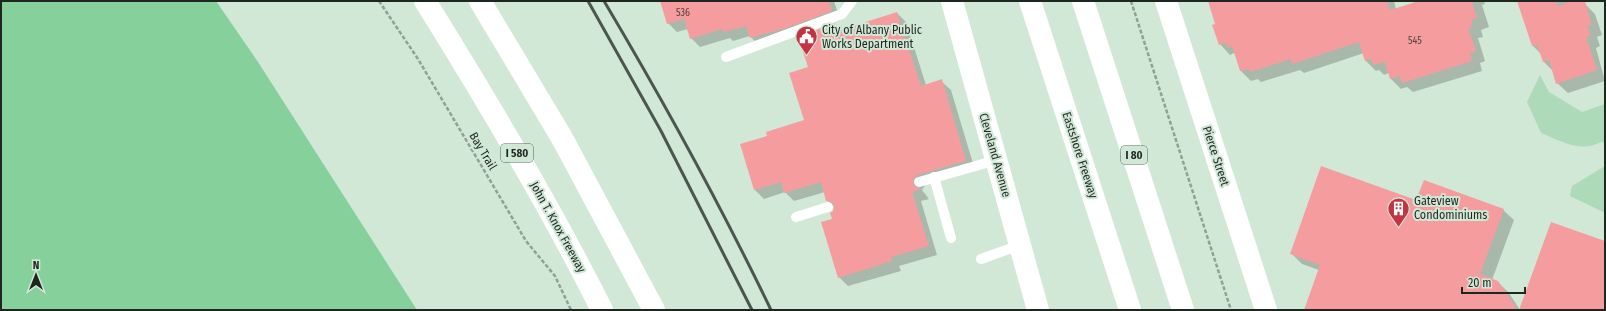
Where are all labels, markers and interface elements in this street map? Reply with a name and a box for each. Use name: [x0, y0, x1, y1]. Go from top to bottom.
house number: 536: [676, 7, 690, 19]
place label: City of Albany Public Works Department: [822, 23, 922, 51]
public building icon: City of Albany Public Works Department: [793, 24, 819, 57]
house number: 545: [1408, 35, 1422, 47]
street label: Eastshore Freeway: [1059, 110, 1101, 201]
street label: Cleveland Avenue: [976, 111, 1014, 199]
street label: Pierce Street: [1200, 124, 1232, 188]
street label: Bay Trail: [466, 130, 500, 172]
road number: I 580: [501, 144, 533, 162]
road number: I 80: [1121, 146, 1147, 164]
street label: John T. Knox Freeway: [527, 179, 589, 275]
place label: Gateview Condominiums: [1414, 194, 1487, 222]
building icon: Gateview Condominiums: [1385, 195, 1411, 228]
north arrow: [16, 255, 56, 295]
text: N: [33, 259, 39, 272]
scale bar: [1462, 269, 1525, 295]
text: 20 m: [1468, 276, 1492, 290]

